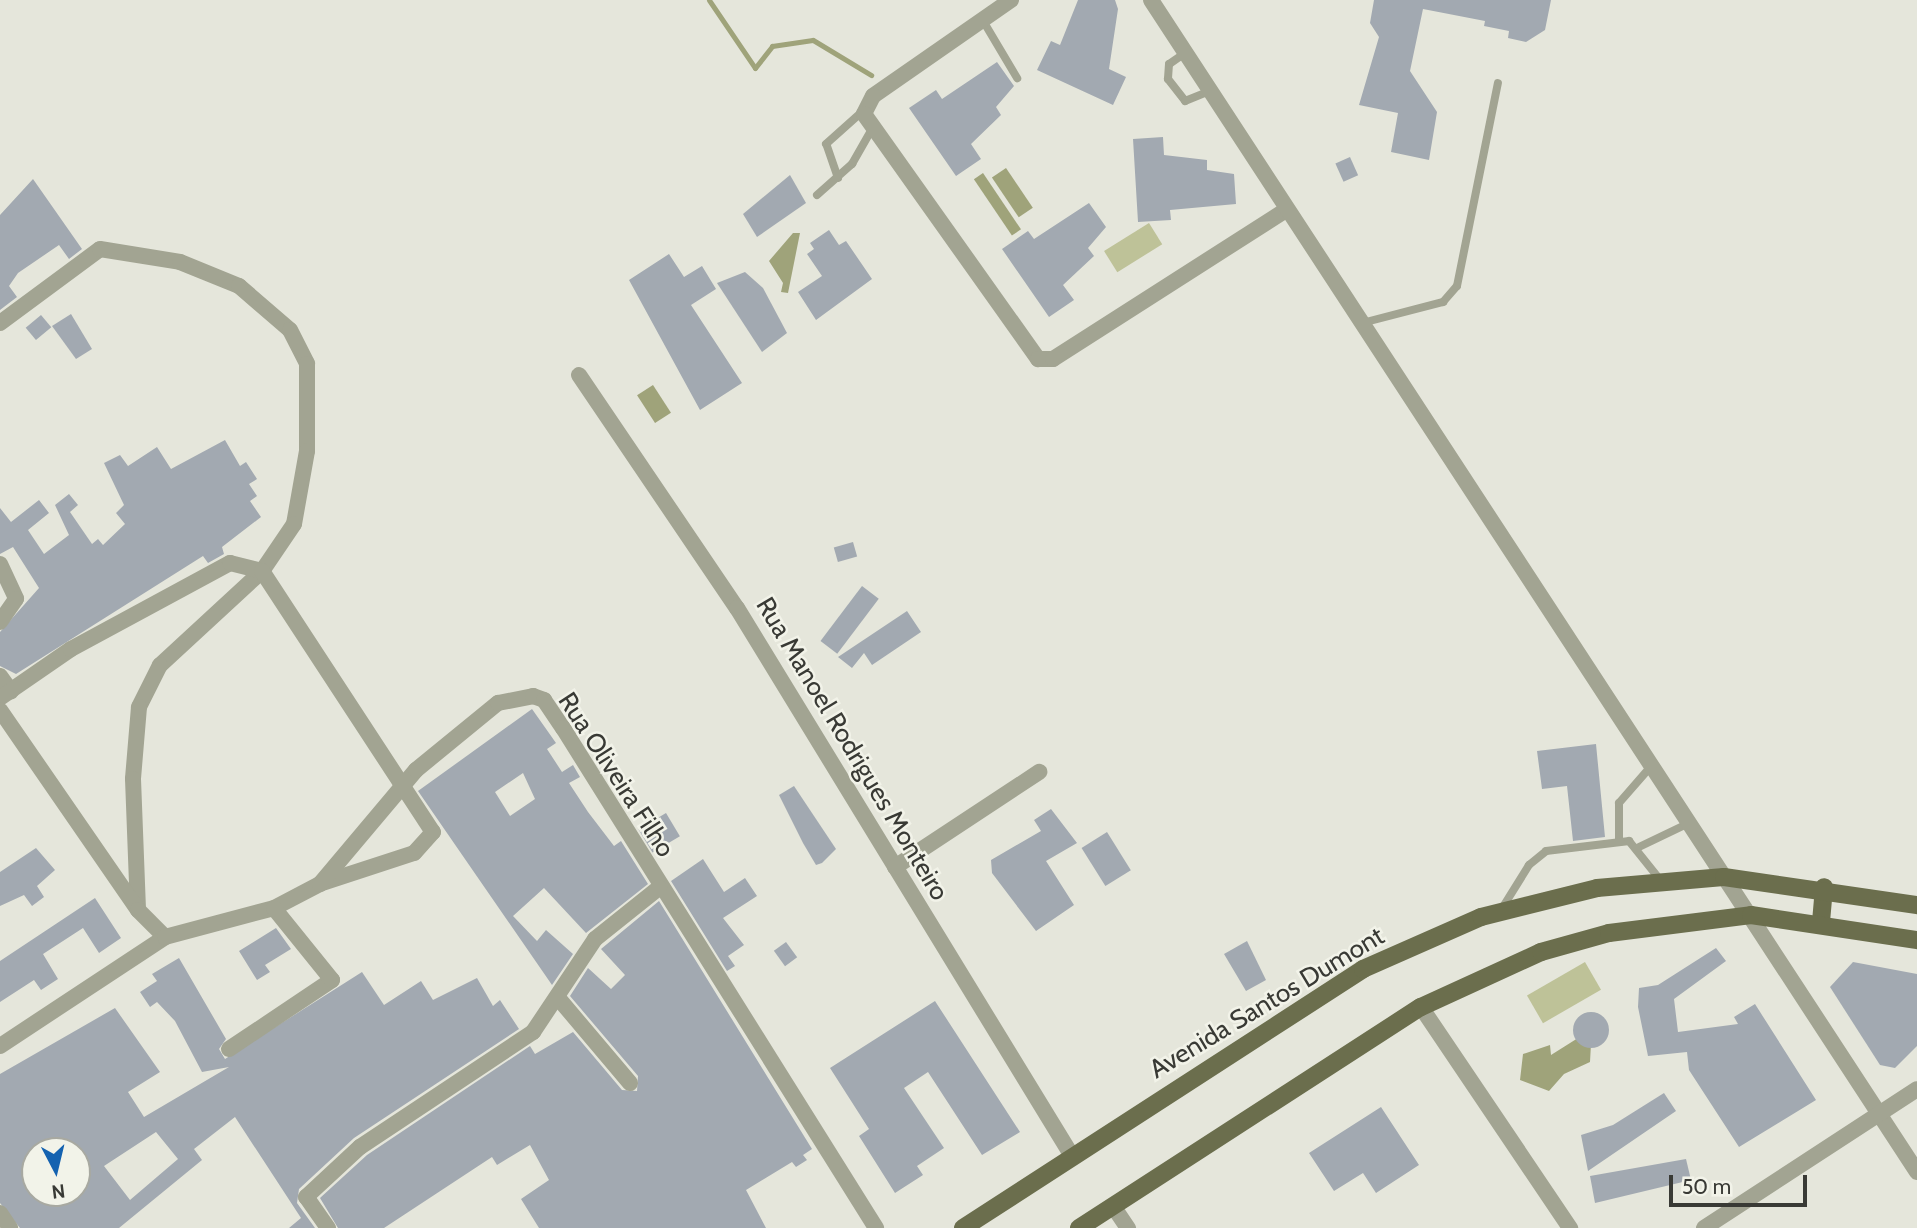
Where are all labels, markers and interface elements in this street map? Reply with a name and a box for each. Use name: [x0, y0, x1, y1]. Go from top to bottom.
street label: Rua Manoel Rodrigues Monteiro: [749, 592, 955, 906]
street label: Rua Oliveira Filho: [551, 687, 681, 863]
street label: Avenida Santos Dumont: [1144, 921, 1390, 1085]
north arrow: [21, 1137, 91, 1207]
scale bar: [1672, 1162, 1810, 1206]
text: 50 m: [1682, 1174, 1731, 1199]
text: N: [50, 1179, 66, 1204]

